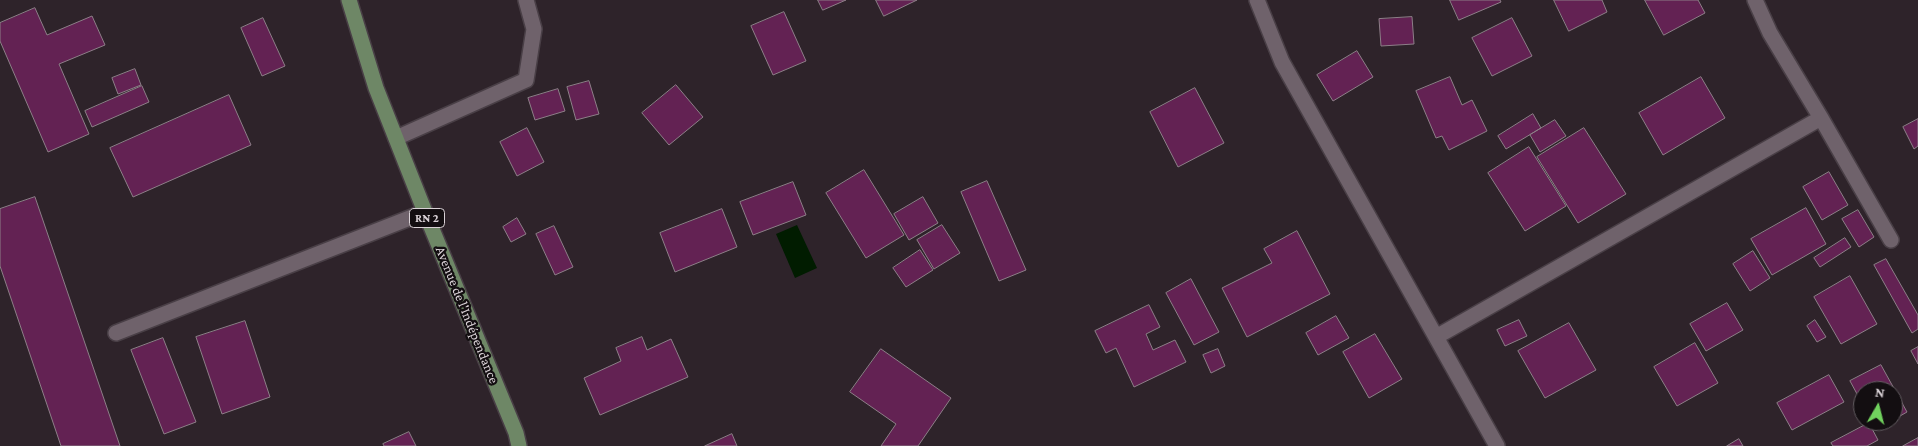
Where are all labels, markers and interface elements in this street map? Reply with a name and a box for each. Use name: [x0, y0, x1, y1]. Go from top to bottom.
road number: RN 2: [410, 208, 444, 228]
street label: Avenue de l'Indépendance: [432, 244, 502, 386]
north arrow: [1853, 381, 1903, 431]
text: N: [1874, 384, 1886, 401]

